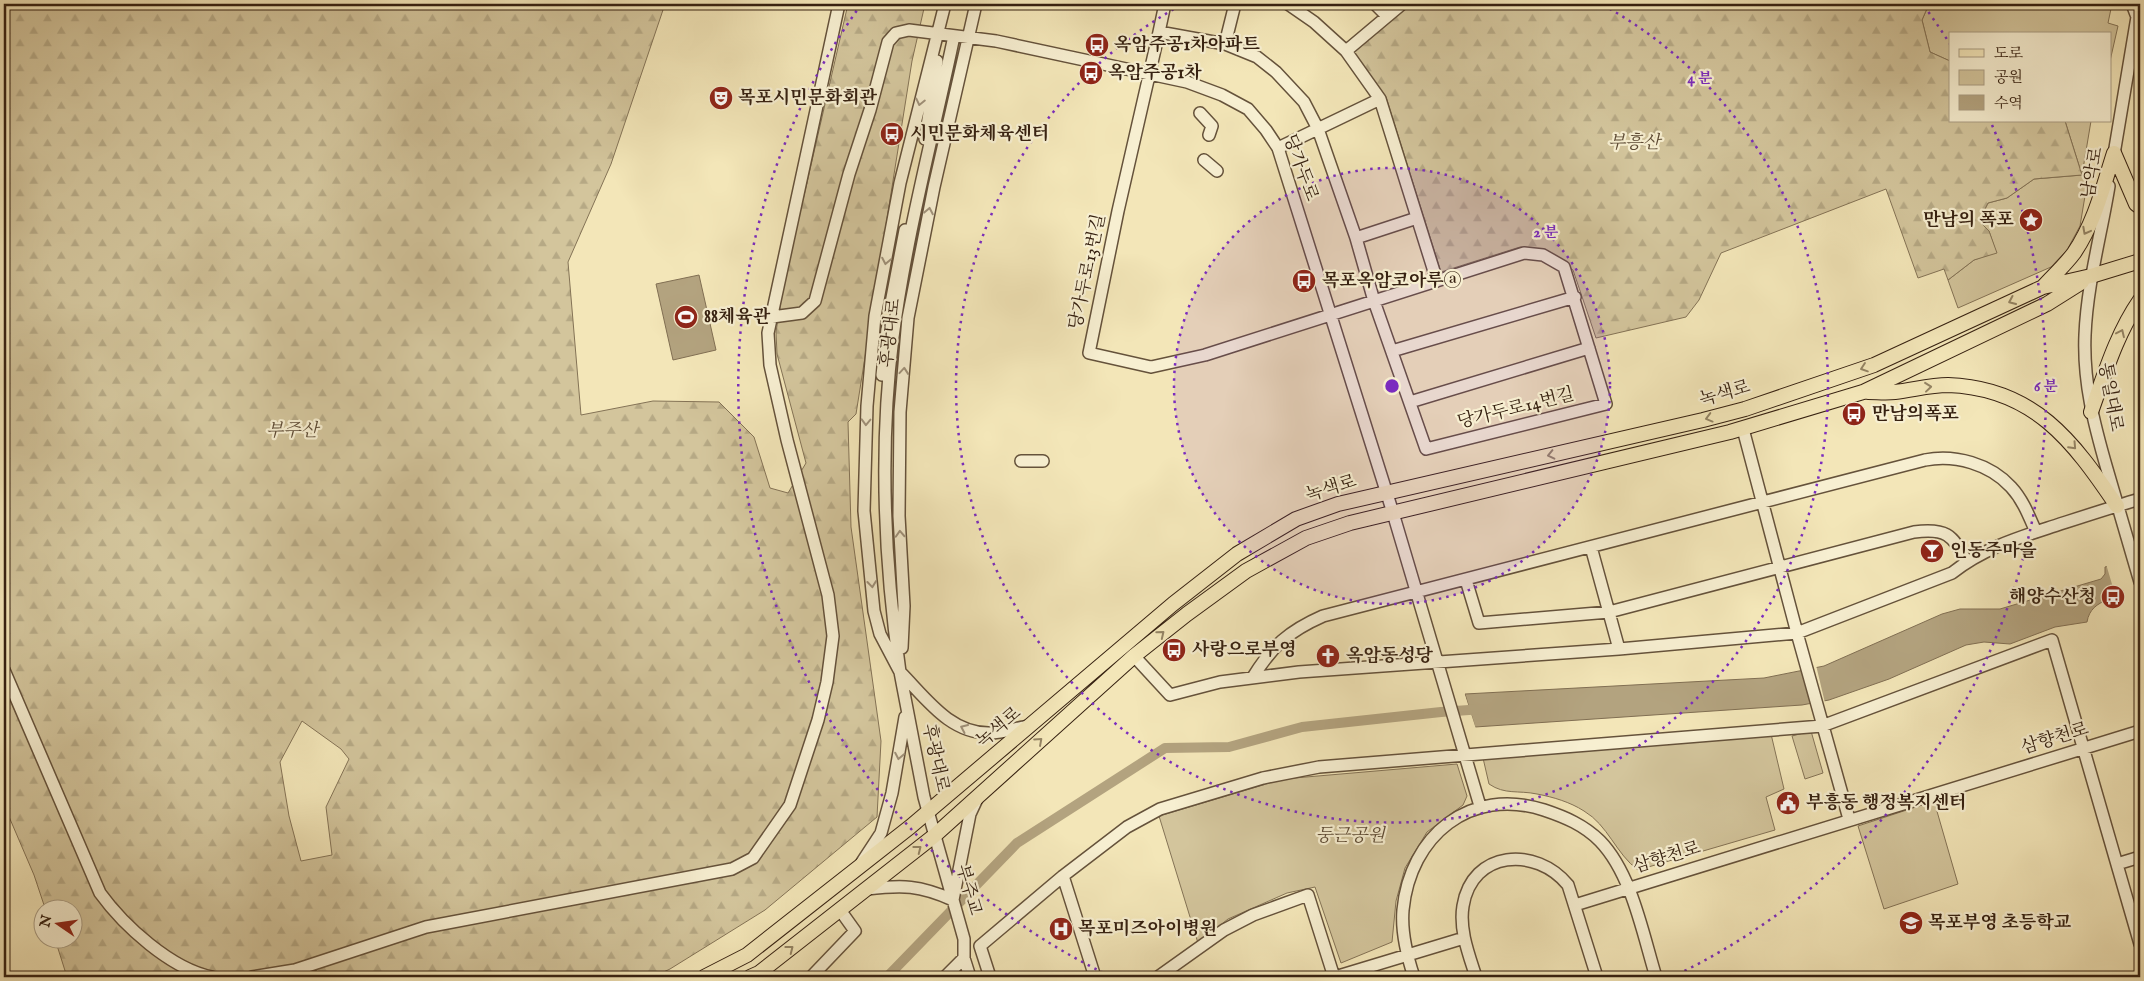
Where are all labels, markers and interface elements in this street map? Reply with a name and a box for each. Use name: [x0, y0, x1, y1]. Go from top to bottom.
bus stop icon: 옥암주공1차아파트: [1084, 32, 1110, 58]
legend: [1949, 32, 2112, 122]
place label: 옥암주공1차아파트: [1114, 34, 1260, 57]
text: 도로: [1994, 44, 2023, 63]
bus stop icon: 옥암주공1차: [1078, 60, 1104, 86]
place label: 옥암주공1차: [1108, 62, 1202, 85]
text: 공원: [1994, 68, 2023, 87]
text: 4 분: [1687, 69, 1713, 88]
theatre icon: 목포시민문화회관: [708, 85, 734, 111]
place label: 목포시민문화회관: [738, 87, 878, 110]
text: 수역: [1994, 94, 2023, 113]
one-way arrow: [915, 97, 926, 106]
bus stop icon: 시민문화체육센터: [879, 121, 905, 147]
place label: 시민문화체육센터: [910, 123, 1049, 146]
street label: 당가두로: [1277, 131, 1323, 205]
park label: 부흥산: [1608, 132, 1663, 155]
street label: 남악로: [2077, 145, 2109, 201]
one-way arrow: [924, 207, 934, 216]
place icon: 만남의 폭포: [2018, 207, 2044, 233]
place label: 만남의 폭포: [1923, 209, 2015, 232]
street label: 당가두로13번길: [1065, 212, 1111, 332]
text: 2 분: [1534, 223, 1558, 242]
one-way arrow: [2082, 226, 2092, 235]
one-way arrow: [881, 256, 891, 265]
bus stop icon: 목포옥암코아루ⓐ: [1291, 268, 1317, 294]
place label: 목포옥암코아루ⓐ: [1322, 270, 1462, 293]
one-way arrow: [2008, 295, 2017, 306]
street label: 후광대로: [875, 297, 907, 369]
sports icon: 88체육관: [673, 304, 699, 330]
place label: 88체육관: [704, 306, 771, 329]
one-way arrow: [2115, 330, 2125, 339]
street label: 통일대로: [2093, 361, 2127, 433]
one-way arrow: [1860, 362, 1869, 372]
one-way arrow: [898, 367, 909, 375]
street label: 녹색로: [1697, 376, 1753, 412]
centre of rings: [1383, 377, 1401, 395]
text: 6 분: [2034, 377, 2058, 396]
one-way arrow: [1925, 382, 1933, 393]
street label: 당가두로14번길: [1455, 383, 1577, 435]
bus stop icon: 만남의폭포: [1841, 401, 1867, 427]
place label: 만남의폭포: [1872, 403, 1960, 426]
one-way arrow: [1706, 413, 1714, 423]
one-way arrow: [861, 418, 872, 426]
park label: 부주산: [266, 420, 321, 443]
one-way arrow: [2067, 440, 2076, 449]
one-way arrow: [1547, 449, 1555, 460]
street label: 녹색로: [1303, 470, 1359, 508]
one-way arrow: [894, 529, 905, 537]
bar icon: 인동주마을: [1919, 538, 1945, 564]
place label: 인동주마을: [1950, 540, 2037, 563]
one-way arrow: [866, 580, 877, 588]
bus stop icon: 해양수산청: [2100, 584, 2126, 610]
place label: 해양수산청: [2009, 586, 2096, 609]
one-way arrow: [1155, 631, 1164, 639]
bus stop icon: 사랑으로부영: [1161, 637, 1187, 663]
place label: 사랑으로부영: [1192, 639, 1296, 662]
church icon: 옥암동성당: [1315, 643, 1341, 669]
place label: 옥암동성당: [1346, 645, 1434, 668]
street label: 녹색로: [972, 702, 1026, 754]
street label: 삼향천로: [2018, 718, 2092, 760]
street label: 후광대로: [917, 722, 953, 794]
one-way arrow: [960, 723, 969, 734]
one-way arrow: [1034, 738, 1043, 747]
one-way arrow: [895, 751, 905, 760]
public building icon: 부흥동 행정복지센터: [1775, 790, 1801, 816]
place label: 부흥동 행정복지센터: [1806, 792, 1966, 815]
park label: 둥근공원: [1315, 825, 1386, 848]
street label: 삼향천로: [1630, 837, 1704, 879]
one-way arrow: [912, 846, 921, 854]
street label: 부주교: [950, 862, 986, 919]
north arrow: [32, 898, 82, 948]
school or university icon: 목포부영 초등학교: [1898, 910, 1924, 936]
place label: 목포부영 초등학교: [1928, 912, 2072, 935]
text: N: [36, 913, 56, 930]
hospital icon: 목포미즈아이병원: [1048, 916, 1074, 942]
place label: 목포미즈아이병원: [1078, 918, 1217, 941]
one-way arrow: [784, 946, 794, 955]

